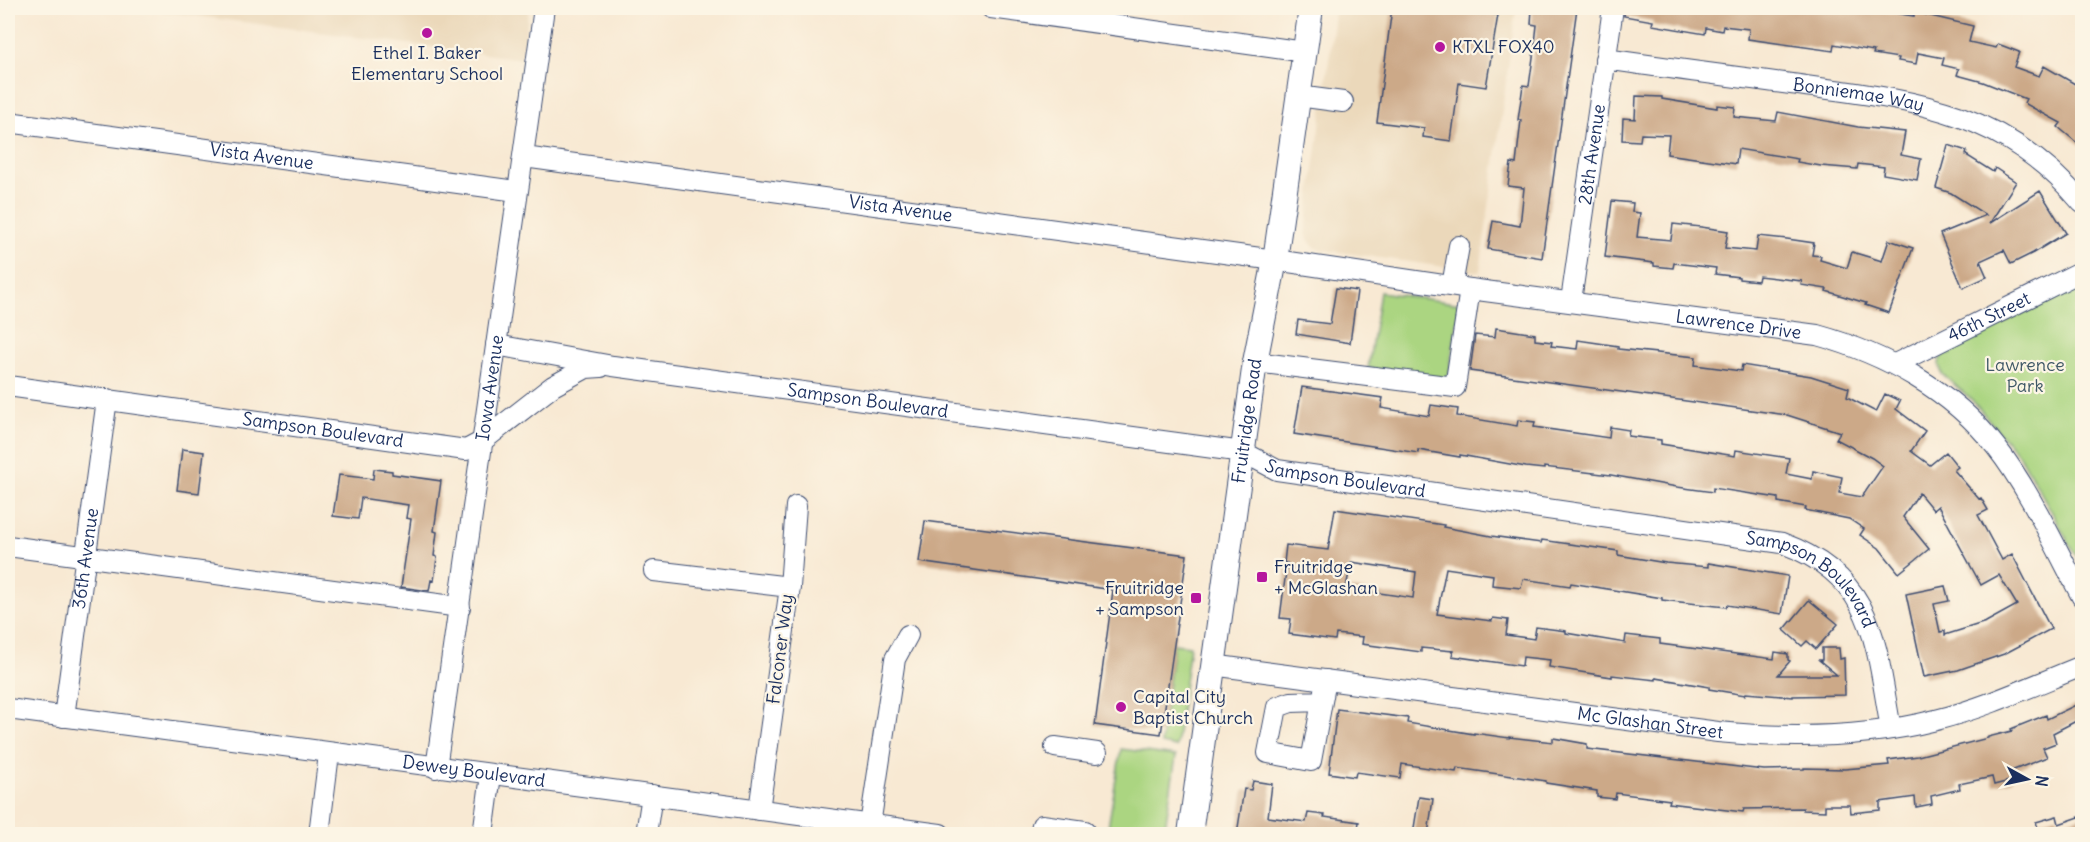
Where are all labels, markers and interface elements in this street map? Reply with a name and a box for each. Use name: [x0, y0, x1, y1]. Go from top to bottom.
marker: Ethel I. Baker Elementary School: [420, 26, 434, 40]
place label: KTXL FOX40: [1452, 35, 1555, 58]
marker: KTXL FOX40: [1433, 40, 1447, 54]
place label: Ethel I. Baker Elementary School: [351, 41, 503, 85]
street label: Bonniemae Way: [1792, 72, 1927, 116]
street label: 28th Avenue: [1573, 103, 1610, 206]
street label: Vista Avenue: [208, 137, 315, 174]
street label: Vista Avenue: [847, 190, 954, 227]
street label: 46th Street: [1944, 287, 2034, 347]
street label: Lawrence Drive: [1674, 304, 1803, 344]
street label: Iowa Avenue: [471, 333, 508, 442]
park label: Lawrence Park: [1985, 353, 2065, 397]
street label: Fruitridge Road: [1226, 357, 1266, 485]
street label: Sampson Boulevard: [786, 378, 950, 423]
street label: Sampson Boulevard: [241, 407, 405, 452]
street label: Sampson Boulevard: [1261, 454, 1428, 502]
street label: 36th Avenue: [67, 506, 103, 610]
street label: Sampson Boulevard: [1744, 526, 1881, 631]
place label: Fruitridge + McGlashan: [1274, 555, 1378, 599]
marker: Fruitridge + McGlashan: [1255, 570, 1269, 584]
place label: Fruitridge + Sampson: [1095, 576, 1184, 620]
marker: Fruitridge + Sampson: [1189, 591, 1203, 605]
street label: Falconer Way: [761, 593, 798, 705]
place label: Capital City Baptist Church: [1133, 685, 1253, 729]
marker: Capital City Baptist Church: [1114, 700, 1128, 714]
street label: Mc Glashan Street: [1576, 701, 1724, 743]
north arrow: [1997, 749, 2057, 809]
street label: Dewey Boulevard: [401, 750, 547, 792]
text: N: [2031, 774, 2053, 788]

